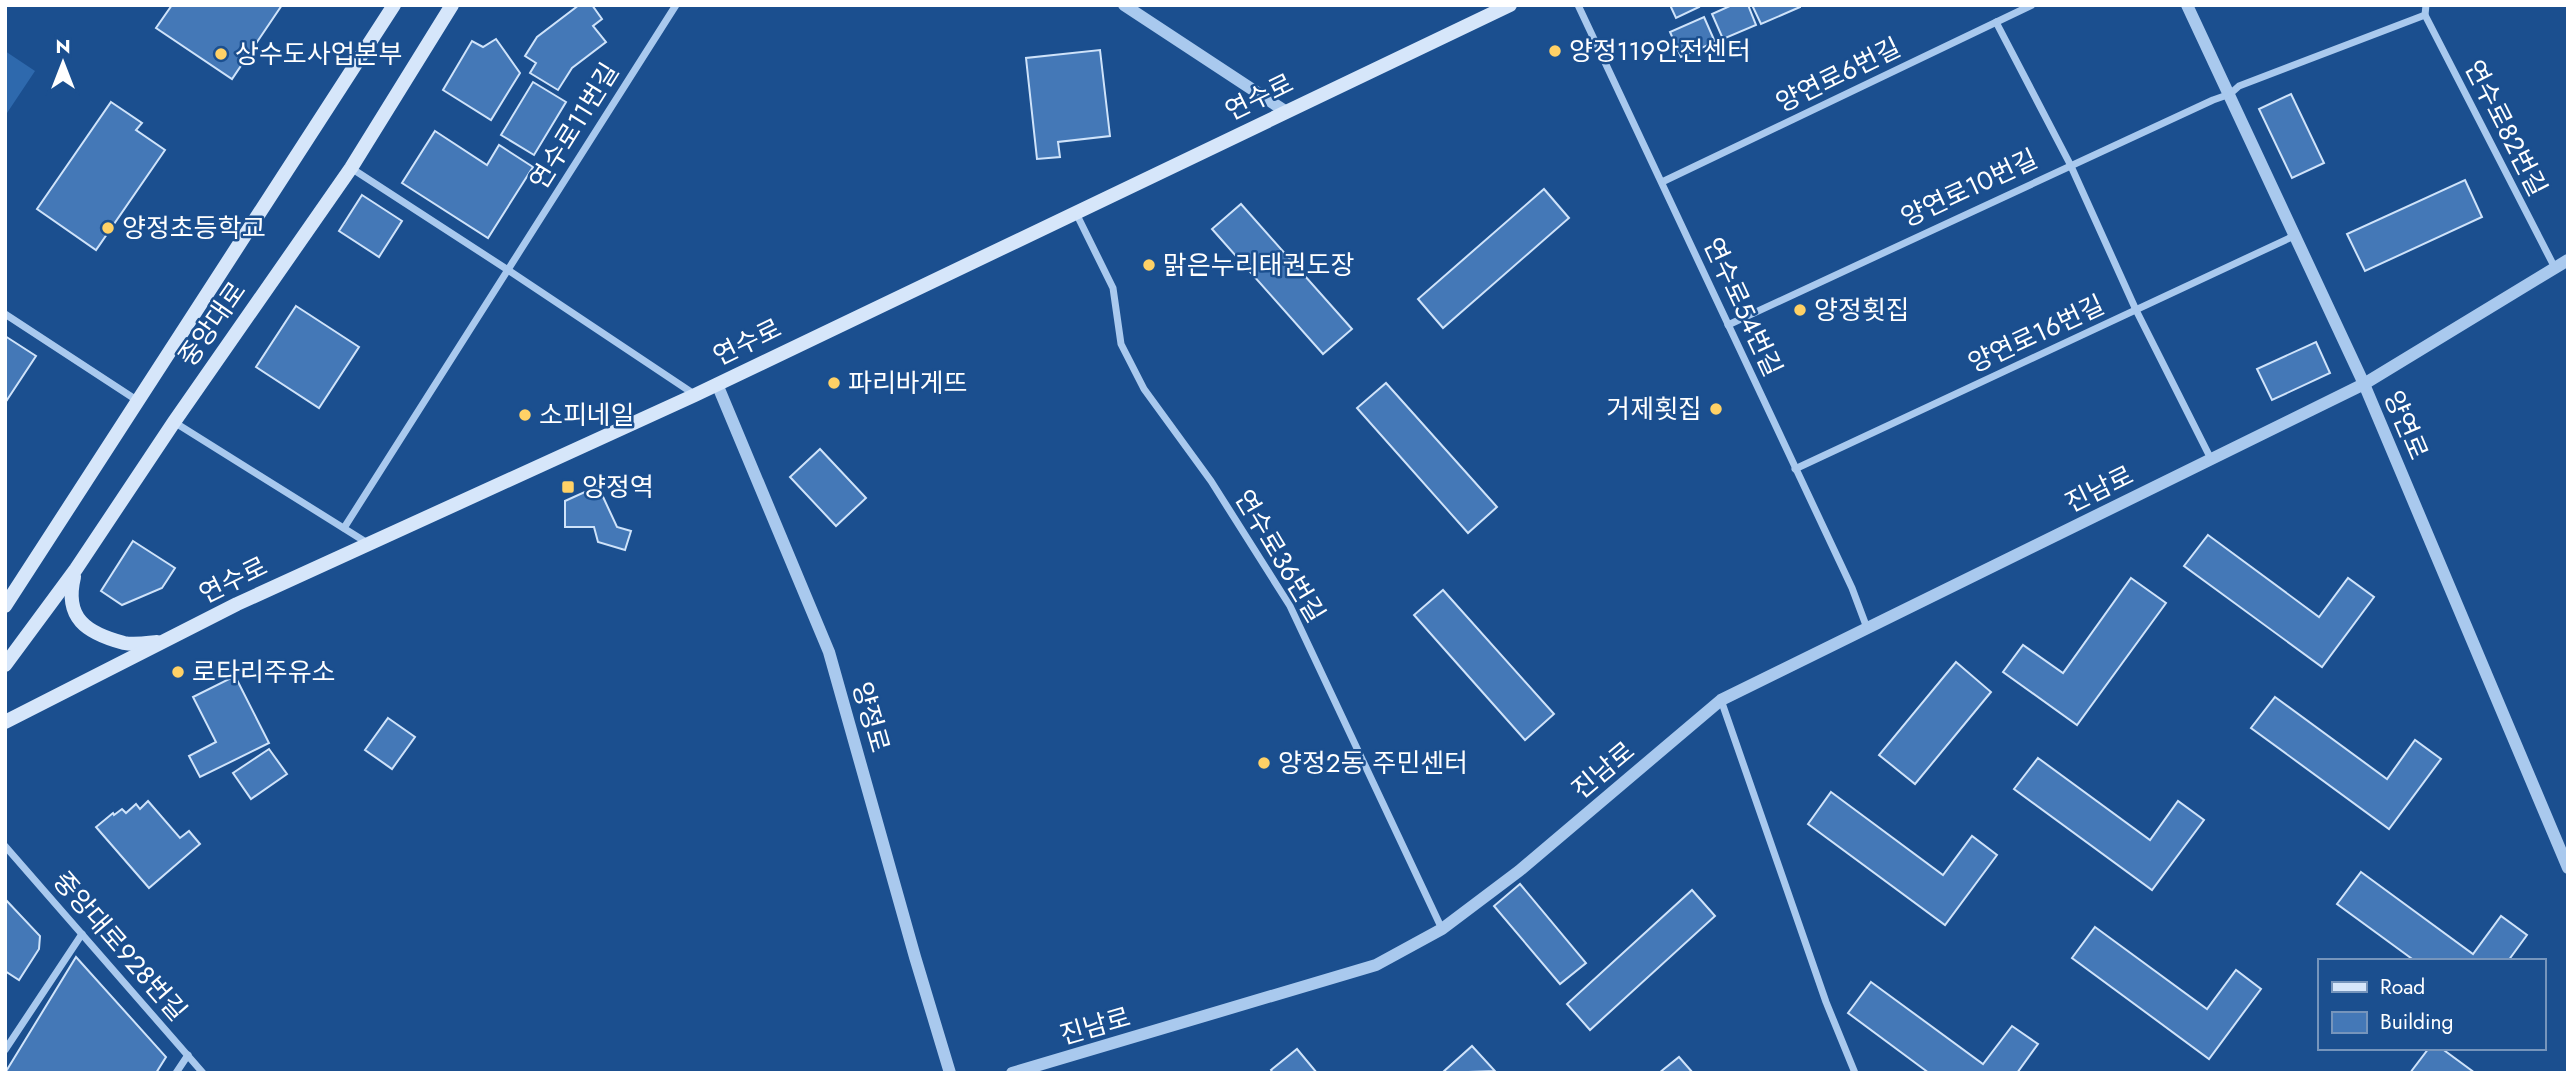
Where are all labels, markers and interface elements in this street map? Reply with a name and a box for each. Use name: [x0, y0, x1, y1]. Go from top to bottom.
north arrow: [28, 28, 98, 98]
street label: 양연로6번길: [1769, 28, 1907, 122]
place label: 양정119안전센터: [1569, 32, 1751, 70]
text: N: [55, 33, 71, 60]
place label: 상수도사업본부: [235, 35, 402, 73]
marker: 양정119안전센터: [1547, 43, 1563, 59]
marker: 상수도사업본부: [213, 46, 229, 62]
street label: 연수로82번길: [2455, 53, 2557, 203]
street label: 연수로11번길: [520, 55, 628, 197]
street label: 연수로: [1218, 64, 1300, 130]
street label: 양연로10번길: [1894, 140, 2044, 236]
place label: 양정초등학교: [122, 209, 266, 247]
marker: 양정초등학교: [100, 220, 116, 236]
street label: 연수로54번길: [1694, 231, 1792, 383]
place label: 맑은누리태권도장: [1163, 246, 1354, 284]
marker: 맑은누리태권도장: [1141, 257, 1157, 273]
street label: 중앙대로: [169, 274, 255, 374]
street label: 양연로16번길: [1962, 286, 2110, 382]
place label: 양정횟집: [1814, 291, 1910, 329]
marker: 양정횟집: [1792, 302, 1808, 318]
street label: 연수로: [706, 309, 788, 375]
place label: 파리바게뜨: [848, 364, 968, 402]
marker: 파리바게뜨: [826, 375, 842, 391]
street label: 양연로: [2374, 385, 2438, 465]
place label: 거제횟집: [1606, 390, 1702, 428]
place label: 소피네일: [539, 396, 635, 434]
marker: 거제횟집: [1708, 401, 1724, 417]
marker: 소피네일: [517, 407, 533, 423]
street label: 진남로: [2058, 456, 2140, 522]
place label: 양정역: [582, 468, 654, 506]
marker: 양정역: [560, 479, 576, 495]
street label: 연수로36번길: [1225, 482, 1335, 630]
street label: 연수로: [192, 547, 274, 613]
place label: 로타리주유소: [192, 653, 336, 691]
marker: 로타리주유소: [170, 664, 186, 680]
street label: 양정로: [843, 677, 899, 757]
street label: 진남로: [1563, 732, 1643, 808]
place label: 양정2동 주민센터: [1278, 744, 1468, 782]
marker: 양정2동 주민센터: [1256, 755, 1272, 771]
street label: 중앙대로928번길: [44, 863, 196, 1029]
legend: [2318, 959, 2545, 1050]
text: Road: [2380, 972, 2425, 1002]
street label: 진남로: [1055, 998, 1135, 1054]
text: Building: [2380, 1007, 2453, 1037]

